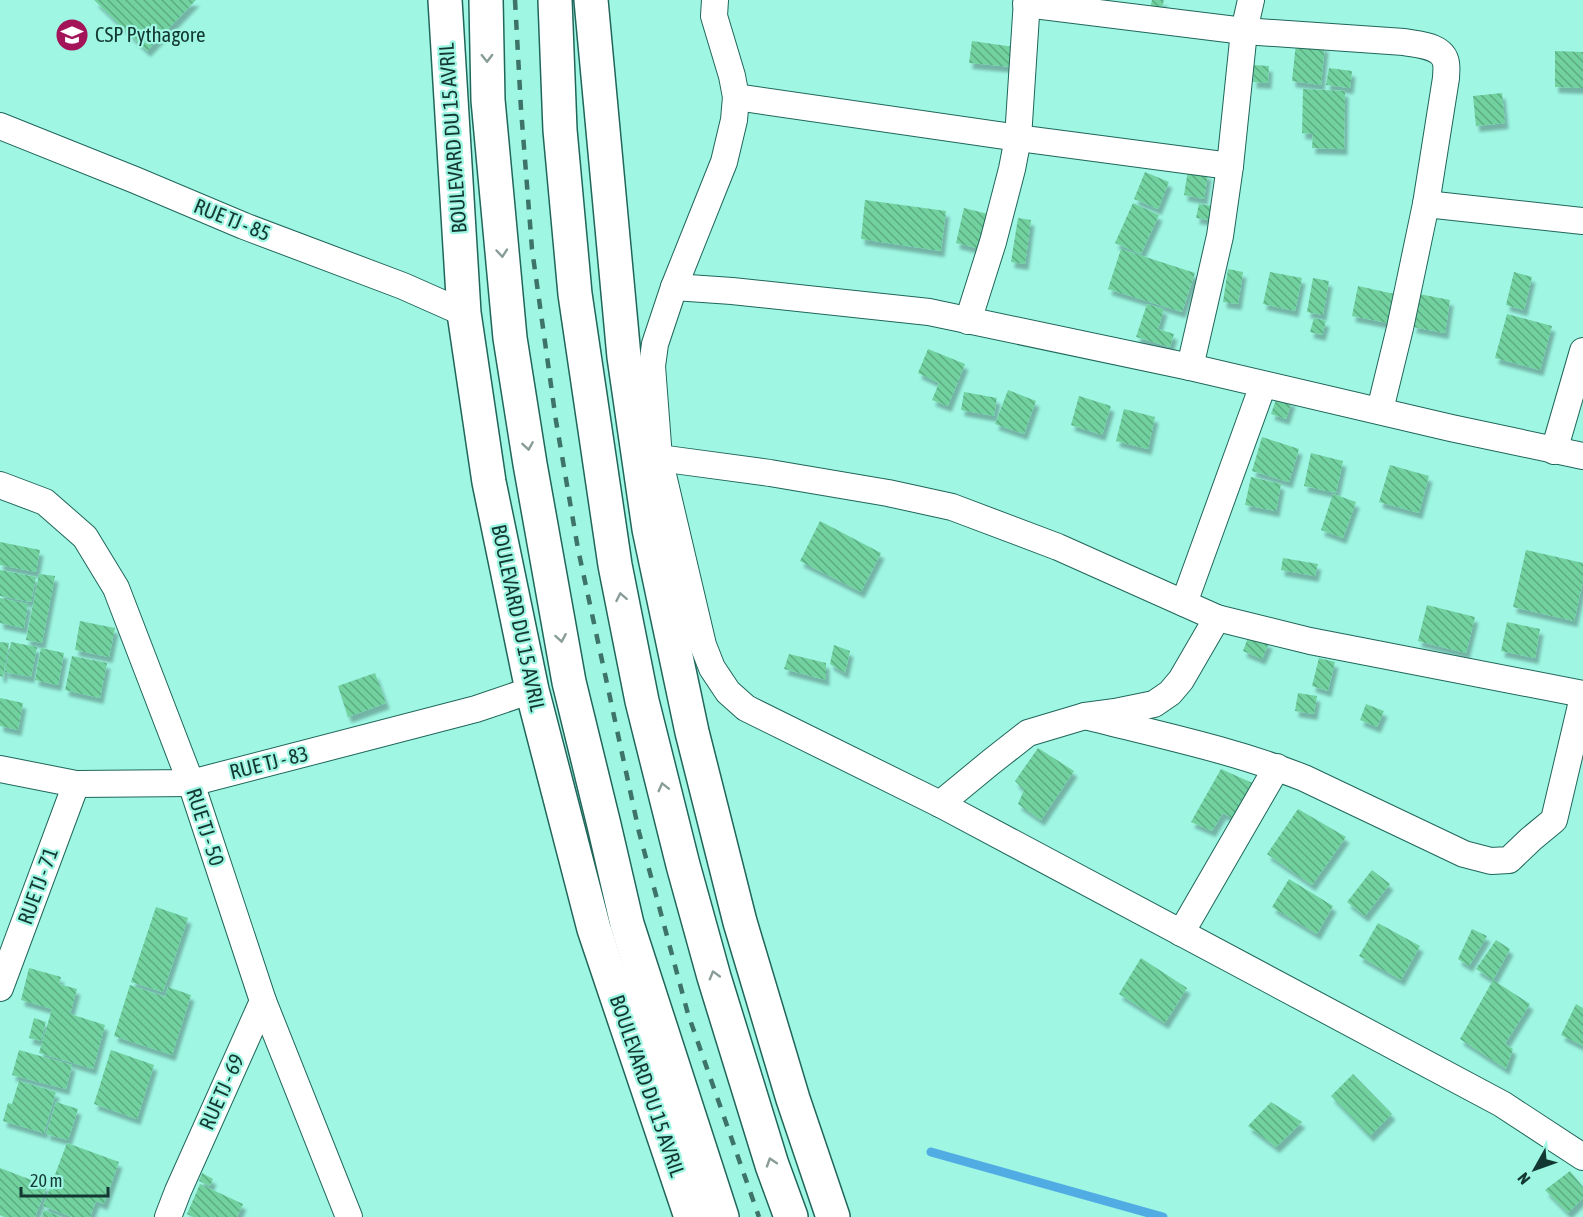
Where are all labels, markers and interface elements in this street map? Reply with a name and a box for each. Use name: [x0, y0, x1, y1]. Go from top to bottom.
school or university icon: CSP Pythagore: [54, 17, 90, 53]
place label: CSP Pythagore: [95, 22, 206, 46]
street label: BOULEVARD DU 15 AVRIL: [433, 42, 471, 234]
one-way arrow: [481, 54, 493, 63]
street label: RUE TJ - 85: [191, 193, 274, 245]
one-way arrow: [495, 248, 508, 257]
one-way arrow: [521, 441, 533, 451]
street label: BOULEVARD DU 15 AVRIL: [487, 522, 551, 714]
one-way arrow: [615, 592, 628, 602]
one-way arrow: [554, 633, 567, 643]
street label: RUE TJ - 83: [227, 741, 311, 783]
one-way arrow: [658, 782, 671, 792]
street label: RUE TJ - 50: [182, 785, 230, 869]
street label: RUE TJ - 71: [12, 844, 62, 927]
one-way arrow: [709, 971, 721, 981]
street label: BOULEVARD DU 15 AVRIL: [606, 992, 690, 1180]
street label: RUE TJ - 69: [194, 1050, 248, 1133]
north arrow: [1505, 1139, 1565, 1199]
one-way arrow: [766, 1157, 778, 1168]
scale bar: [21, 1160, 108, 1198]
text: N: [1514, 1169, 1533, 1188]
text: 20 m: [30, 1170, 62, 1191]

